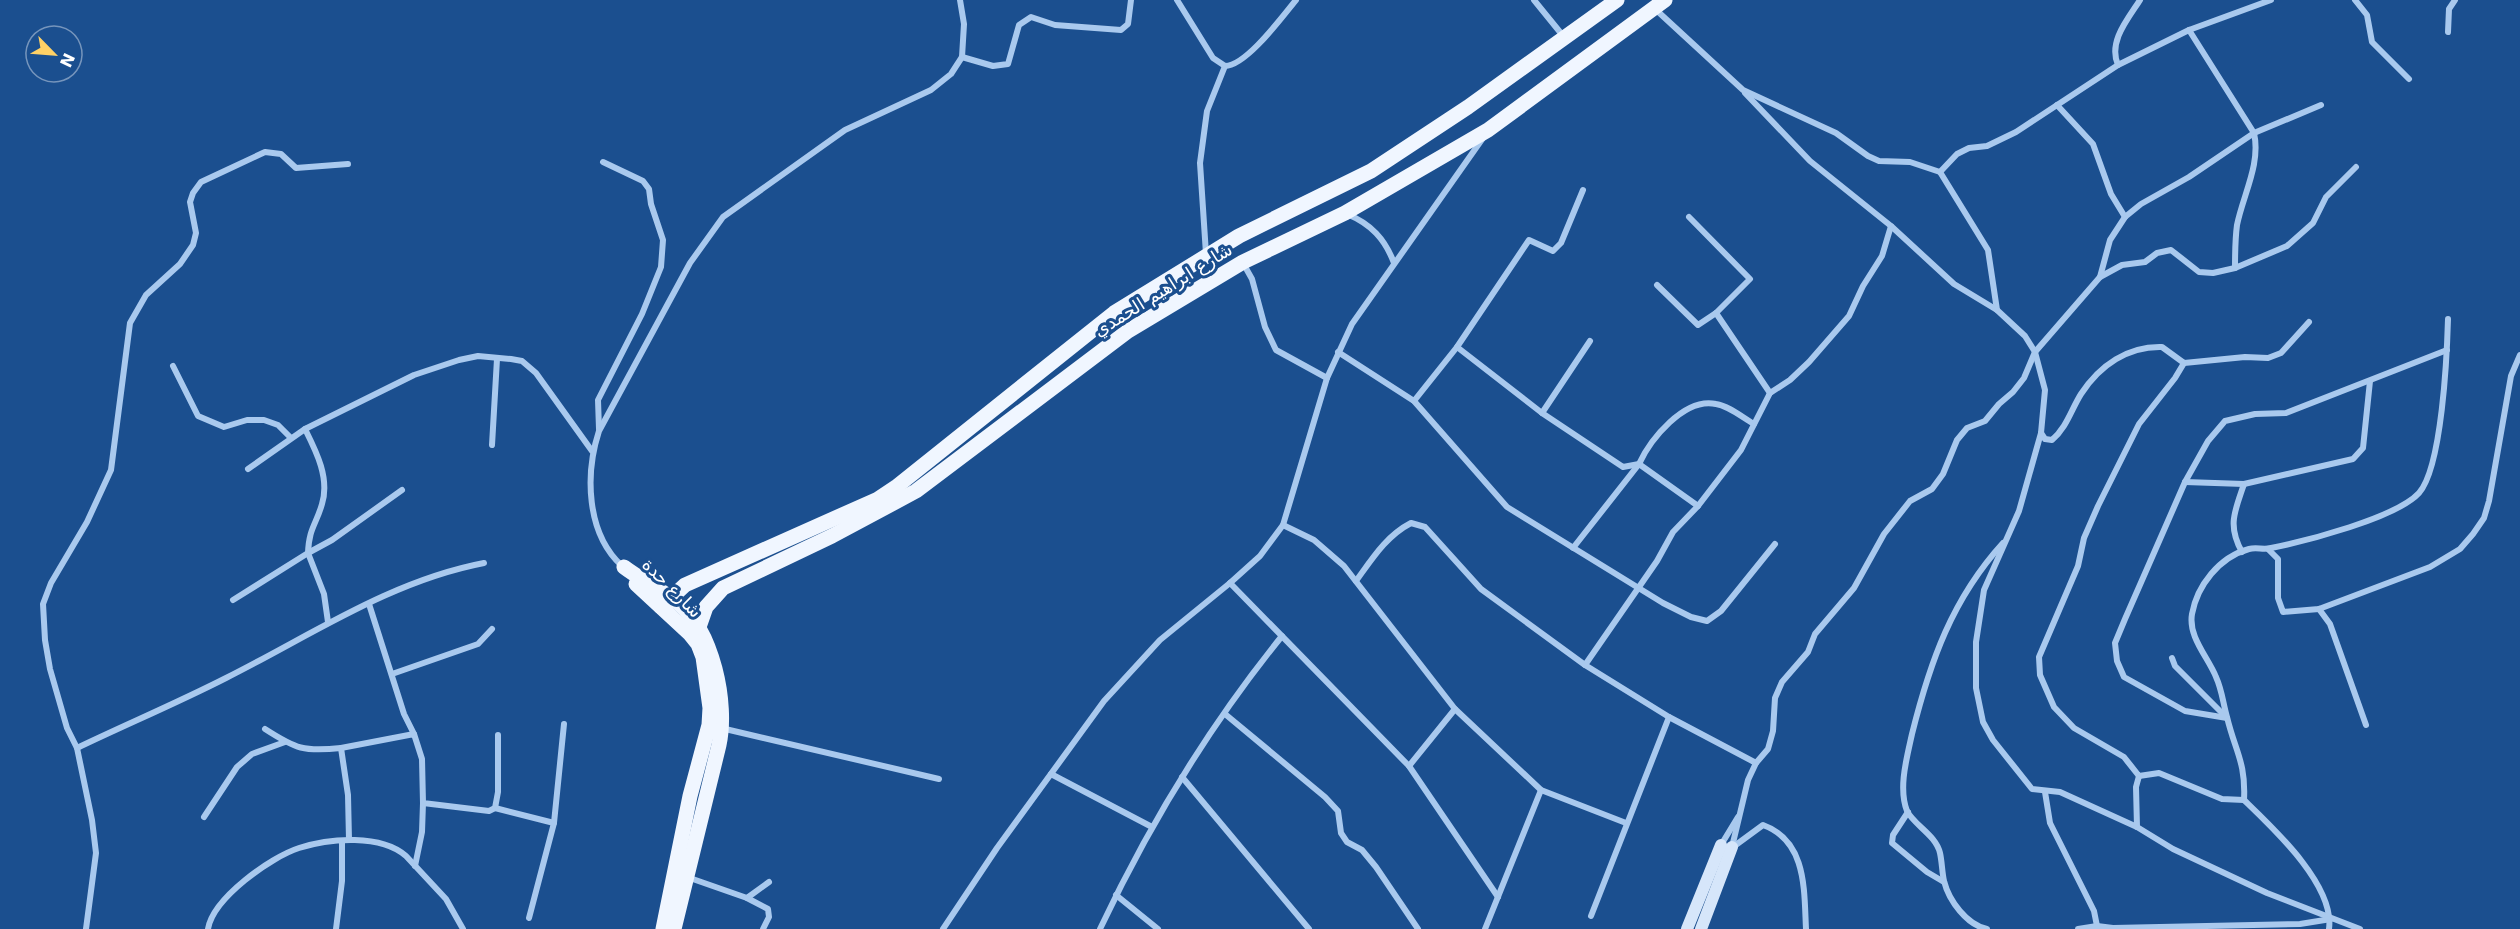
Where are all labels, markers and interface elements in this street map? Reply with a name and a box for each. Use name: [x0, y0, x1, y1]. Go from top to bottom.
north arrow: [24, 24, 84, 84]
text: N: [56, 50, 79, 70]
street label: شارع ابراهيم الحمدي: [1090, 238, 1236, 342]
street label: شارع حدة: [637, 553, 707, 623]

